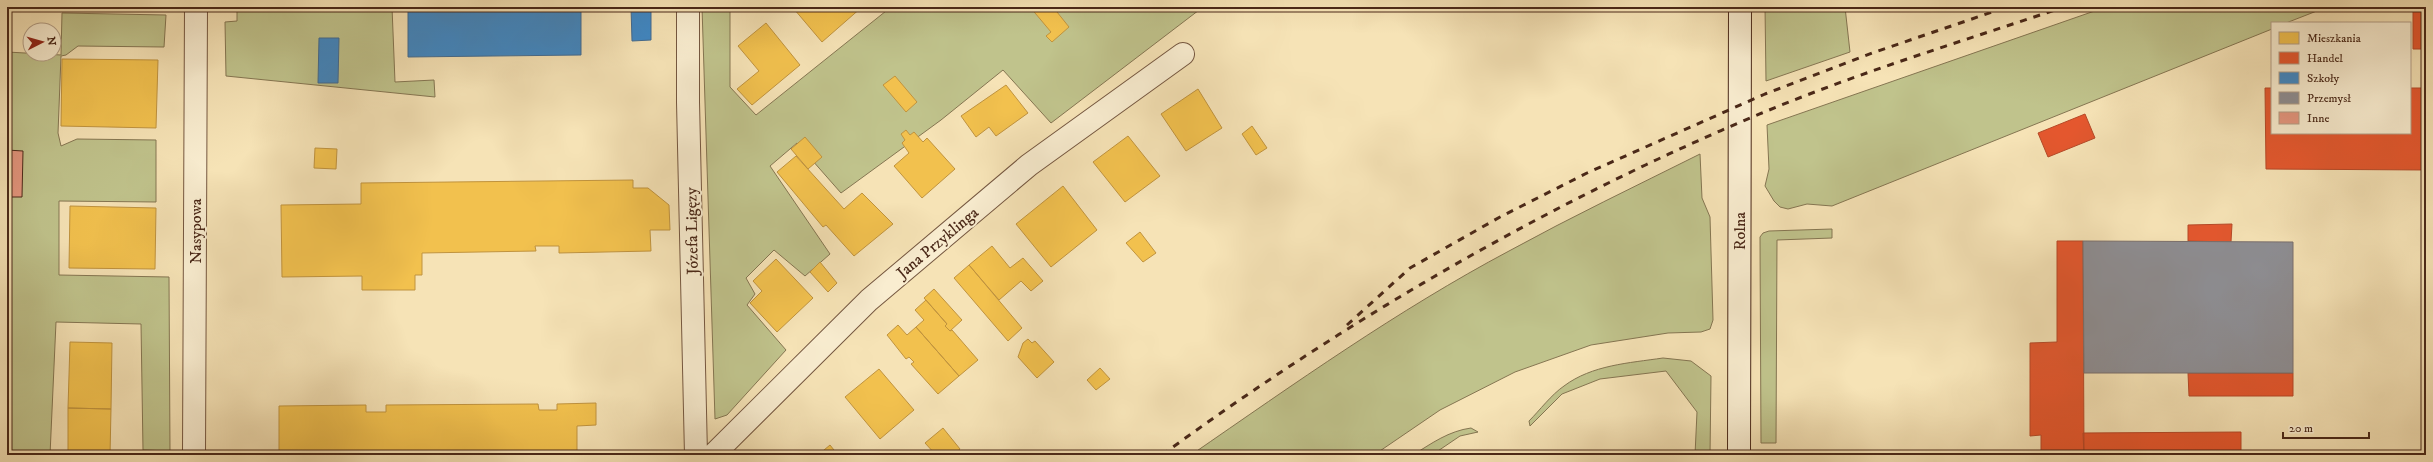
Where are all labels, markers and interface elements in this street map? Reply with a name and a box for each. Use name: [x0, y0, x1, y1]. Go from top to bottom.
north arrow: [22, 22, 62, 62]
legend: [2271, 22, 2411, 134]
text: Mieszkania: [2307, 31, 2362, 46]
text: N: [44, 36, 58, 46]
text: Handel: [2307, 51, 2343, 66]
text: Szkoły: [2307, 71, 2340, 86]
text: Przemysł: [2307, 91, 2351, 106]
text: Inne: [2307, 111, 2329, 126]
street label: Józefa Ligęzy: [681, 187, 703, 277]
street label: Nasypowa: [186, 198, 206, 264]
street label: Jana Przyklinga: [891, 203, 983, 284]
street label: Rolna: [1730, 212, 1750, 250]
scale bar: [2283, 414, 2369, 440]
text: 20 m: [2289, 421, 2313, 436]

